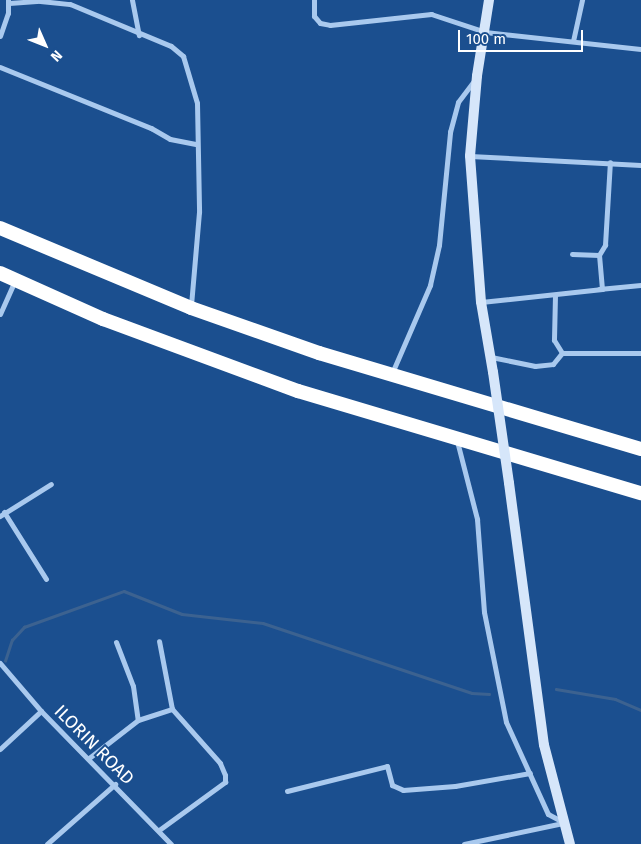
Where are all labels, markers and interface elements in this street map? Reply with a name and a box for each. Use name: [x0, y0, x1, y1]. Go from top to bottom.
north arrow: [20, 20, 70, 70]
scale bar: [461, 20, 586, 52]
text: 100 m: [466, 30, 506, 48]
text: N: [47, 47, 65, 65]
street label: ILORIN ROAD: [50, 701, 138, 789]

